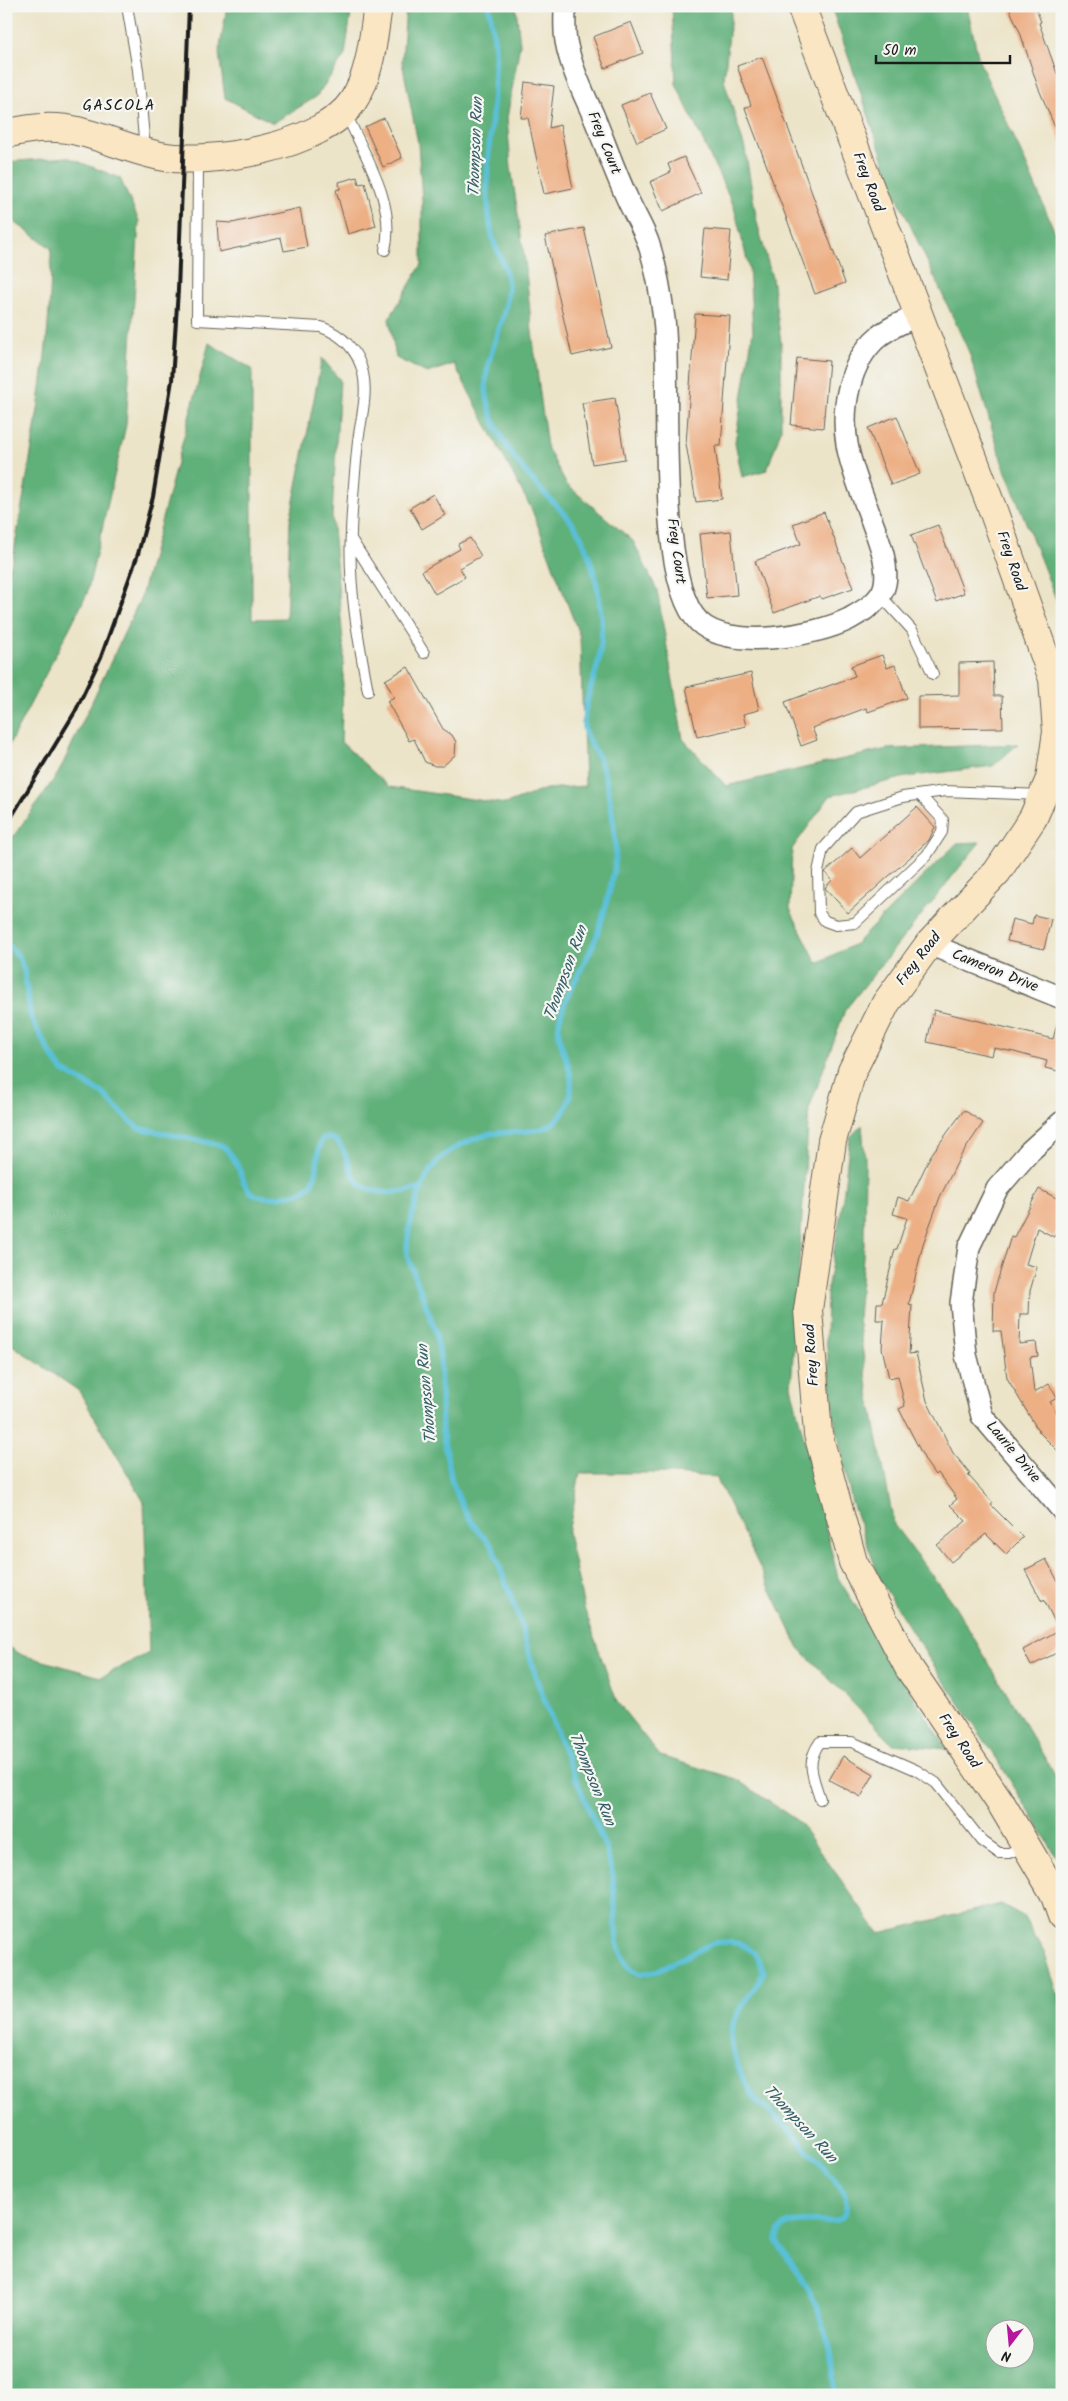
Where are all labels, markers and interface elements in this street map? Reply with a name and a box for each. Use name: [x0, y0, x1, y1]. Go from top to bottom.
scale bar: [876, 32, 1009, 64]
text: 50 m: [883, 39, 917, 63]
district label: GASCOLA: [83, 93, 155, 118]
water label: Thompson Run: [462, 95, 490, 197]
street label: Frey Court: [580, 108, 628, 178]
street label: Frey Road: [846, 148, 891, 216]
street label: Frey Court: [659, 516, 693, 586]
street label: Frey Road: [989, 527, 1033, 595]
water label: Thompson Run: [537, 921, 595, 1024]
street label: Frey Road: [890, 927, 948, 991]
street label: Cameron Drive: [948, 943, 1042, 999]
street label: Frey Road: [798, 1322, 826, 1387]
water label: Thompson Run: [410, 1342, 444, 1445]
street label: Laurie Drive: [980, 1416, 1046, 1489]
street label: Frey Road: [932, 1708, 987, 1774]
water label: Thompson Run: [562, 1728, 623, 1831]
water label: Thompson Run: [757, 2079, 844, 2170]
north arrow: [986, 2318, 1036, 2368]
text: N: [999, 2344, 1014, 2367]

